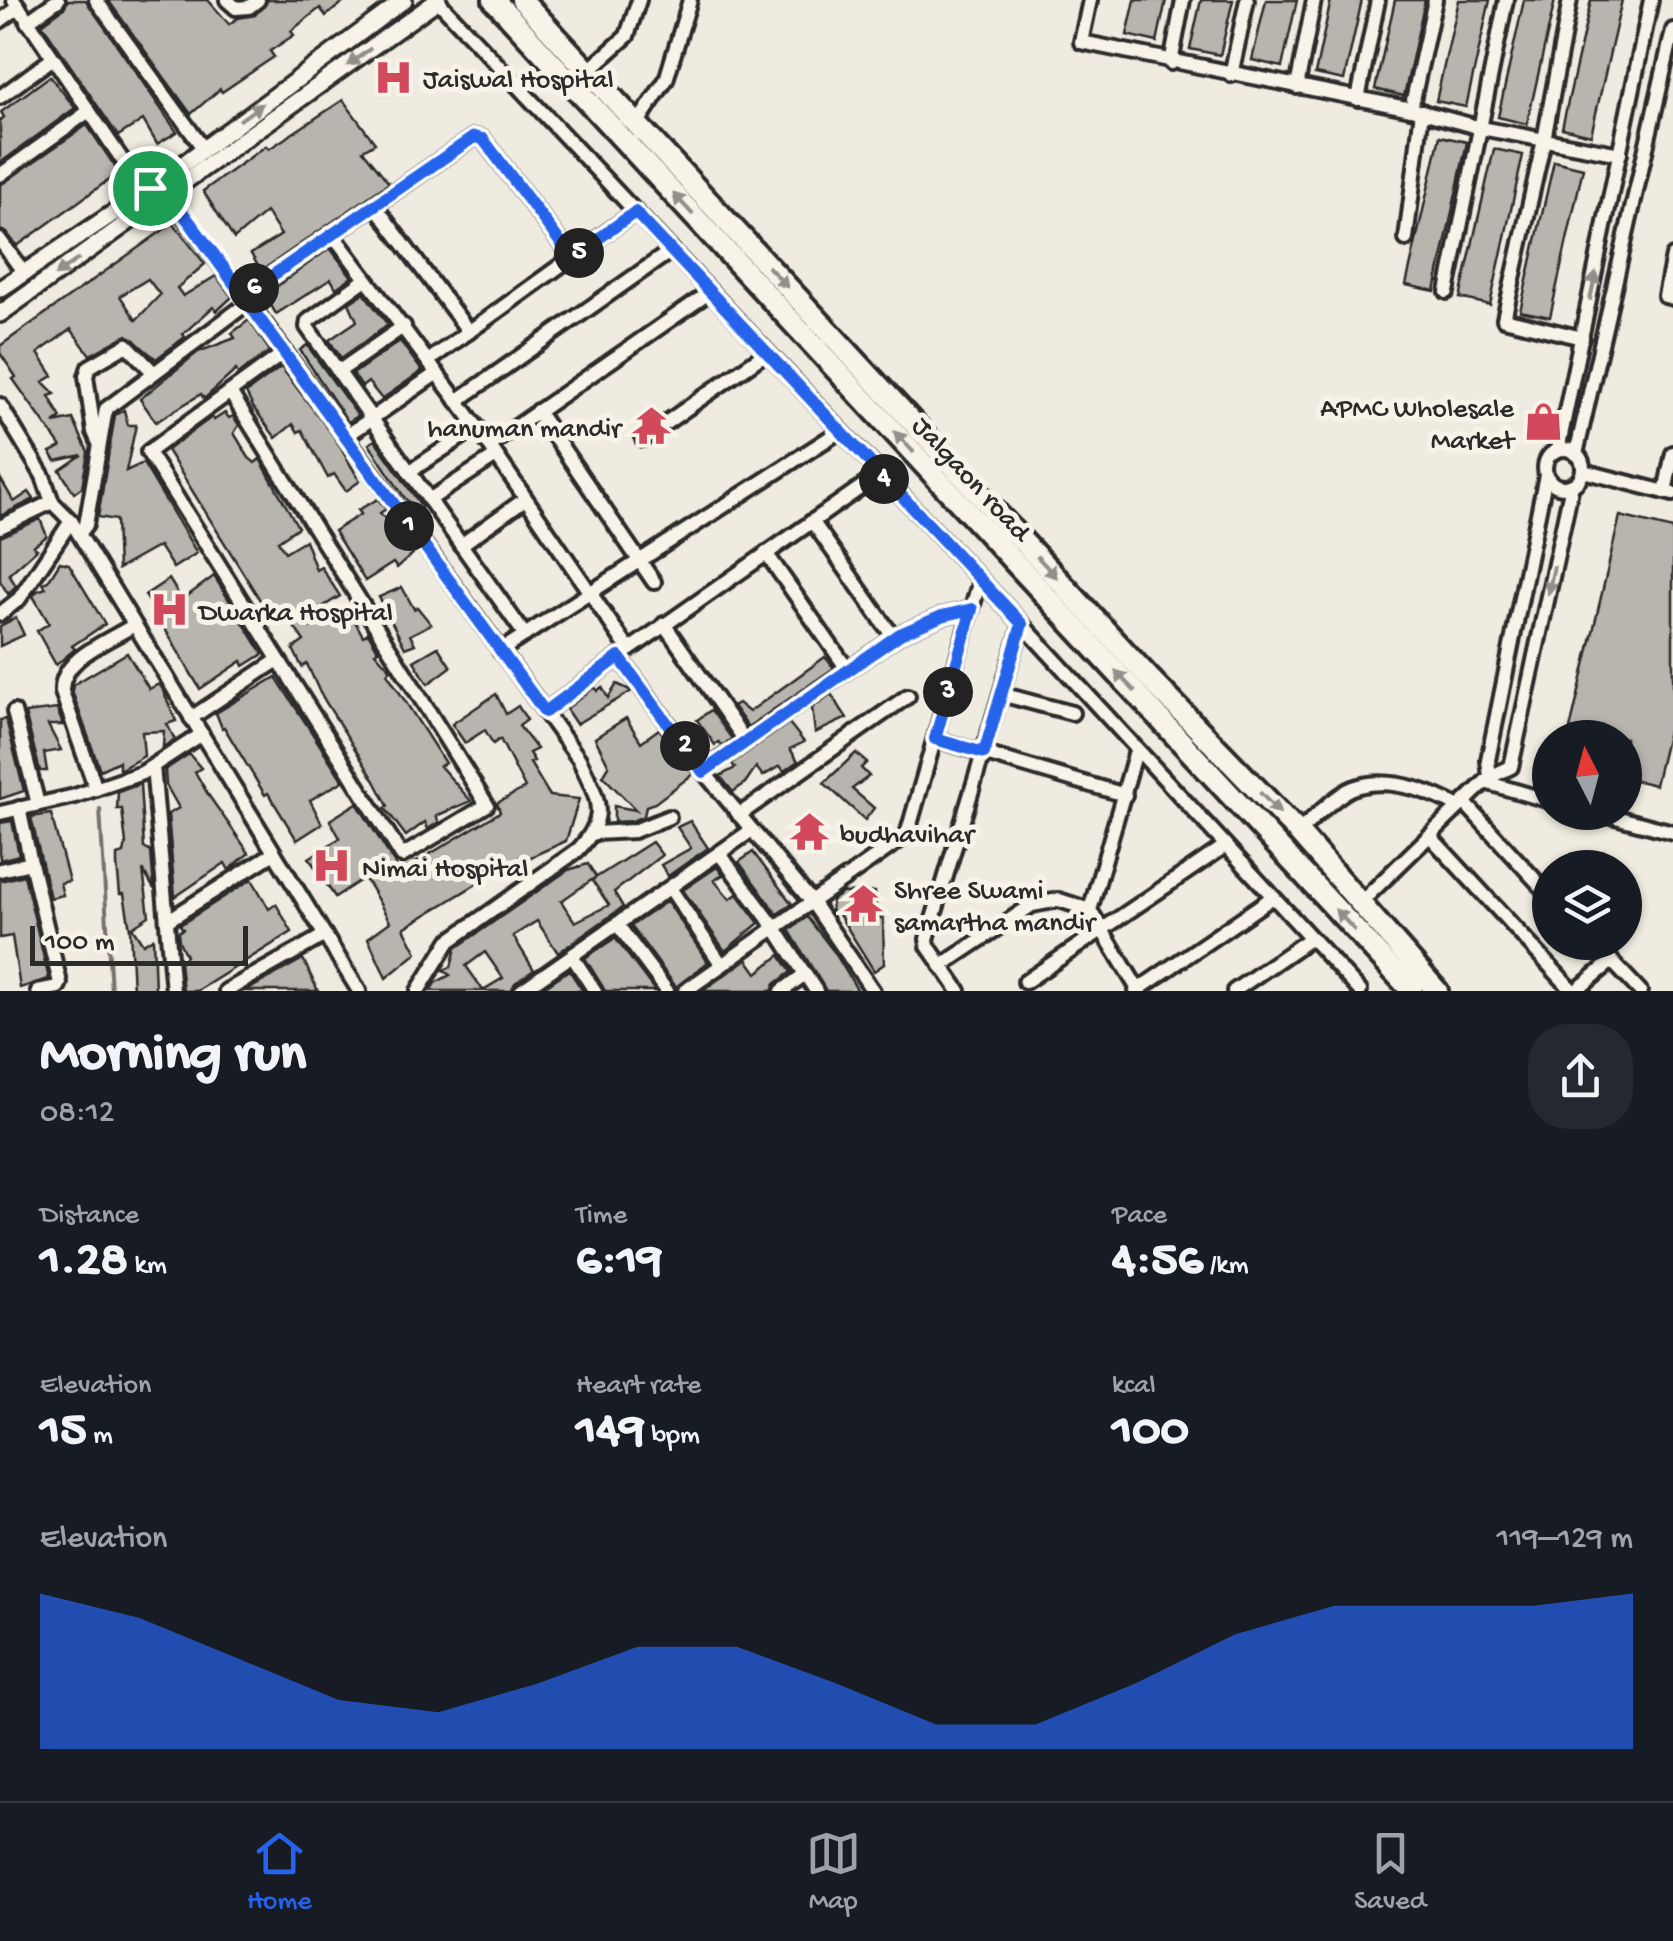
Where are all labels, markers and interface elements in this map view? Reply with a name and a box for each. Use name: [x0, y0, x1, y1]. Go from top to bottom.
one-way arrow: [346, 47, 372, 66]
hospital icon: Jaiswal Hospital: [372, 56, 414, 98]
place label: Jaiswal Hospital: [423, 65, 614, 98]
one-way arrow: [238, 103, 264, 122]
pin: [108, 146, 193, 231]
icon: arrive: [123, 161, 178, 216]
one-way arrow: [672, 192, 695, 216]
pin: 5: [554, 228, 604, 278]
text: 5: [572, 236, 586, 269]
one-way arrow: [53, 257, 80, 276]
pin: 6: [229, 263, 279, 313]
one-way arrow: [767, 265, 790, 289]
one-way arrow: [1585, 270, 1601, 301]
text: 6: [247, 271, 261, 304]
place label: APMC Wholesale Market: [1320, 394, 1517, 459]
shop icon: APMC Wholesale Market: [1523, 401, 1565, 443]
temple icon: hanuman mandir: [630, 405, 672, 447]
street label: Jalgaon road: [903, 411, 1038, 551]
place label: hanuman mandir: [428, 414, 623, 447]
one-way arrow: [893, 431, 916, 455]
pin: 4: [859, 454, 909, 504]
text: 4: [877, 462, 891, 495]
pin: 1: [384, 501, 434, 551]
text: 1: [403, 509, 415, 542]
one-way arrow: [1035, 555, 1058, 579]
one-way arrow: [1543, 565, 1559, 596]
hospital icon: Dwarka Hospital: [148, 589, 190, 631]
place label: Dwarka Hospital: [197, 598, 393, 631]
pin: 3: [923, 667, 973, 717]
one-way arrow: [1114, 669, 1137, 693]
text: 3: [941, 675, 955, 708]
north arrow: [1532, 720, 1642, 830]
map controls: [1532, 720, 1642, 960]
pin: 2: [660, 721, 710, 771]
text: 2: [678, 729, 692, 762]
one-way arrow: [1258, 791, 1281, 815]
temple icon: budhavihar: [789, 811, 831, 853]
place label: budhavihar: [840, 820, 976, 853]
hospital icon: Nimai Hospital: [311, 845, 353, 887]
button: layers: [1532, 850, 1642, 960]
place label: Nimai Hospital: [362, 854, 528, 887]
place label: Shree Swami samartha mandir: [894, 876, 1097, 941]
temple icon: Shree Swami samartha mandir: [843, 883, 885, 925]
one-way arrow: [1335, 908, 1357, 933]
scale bar: [30, 921, 248, 966]
text: 100 m: [45, 927, 115, 960]
button: share: [1528, 1024, 1633, 1129]
text: Morning run: [40, 1025, 306, 1089]
text: 08:12: [40, 1095, 114, 1133]
text: Distance: [40, 1200, 139, 1233]
text: Time: [576, 1200, 627, 1233]
text: Pace: [1112, 1200, 1167, 1233]
text: 1.28: [40, 1233, 128, 1292]
text: 6:19: [576, 1233, 662, 1292]
text: 4:56: [1112, 1233, 1203, 1292]
text: km: [128, 1250, 167, 1283]
text: /km: [1203, 1250, 1249, 1283]
text: Elevation: [40, 1370, 151, 1403]
text: Heart rate: [576, 1370, 701, 1403]
text: kcal: [1112, 1370, 1156, 1403]
text: 15: [40, 1403, 86, 1462]
text: 149: [576, 1403, 645, 1462]
text: 100: [1112, 1403, 1189, 1462]
text: m: [86, 1420, 113, 1453]
text: bpm: [645, 1420, 700, 1453]
text: Elevation: [40, 1521, 167, 1559]
text: 119–129 m: [1497, 1521, 1633, 1559]
tab: Home: [247, 1826, 312, 1919]
tab: Map: [806, 1826, 861, 1919]
tab: Saved: [1354, 1826, 1426, 1919]

